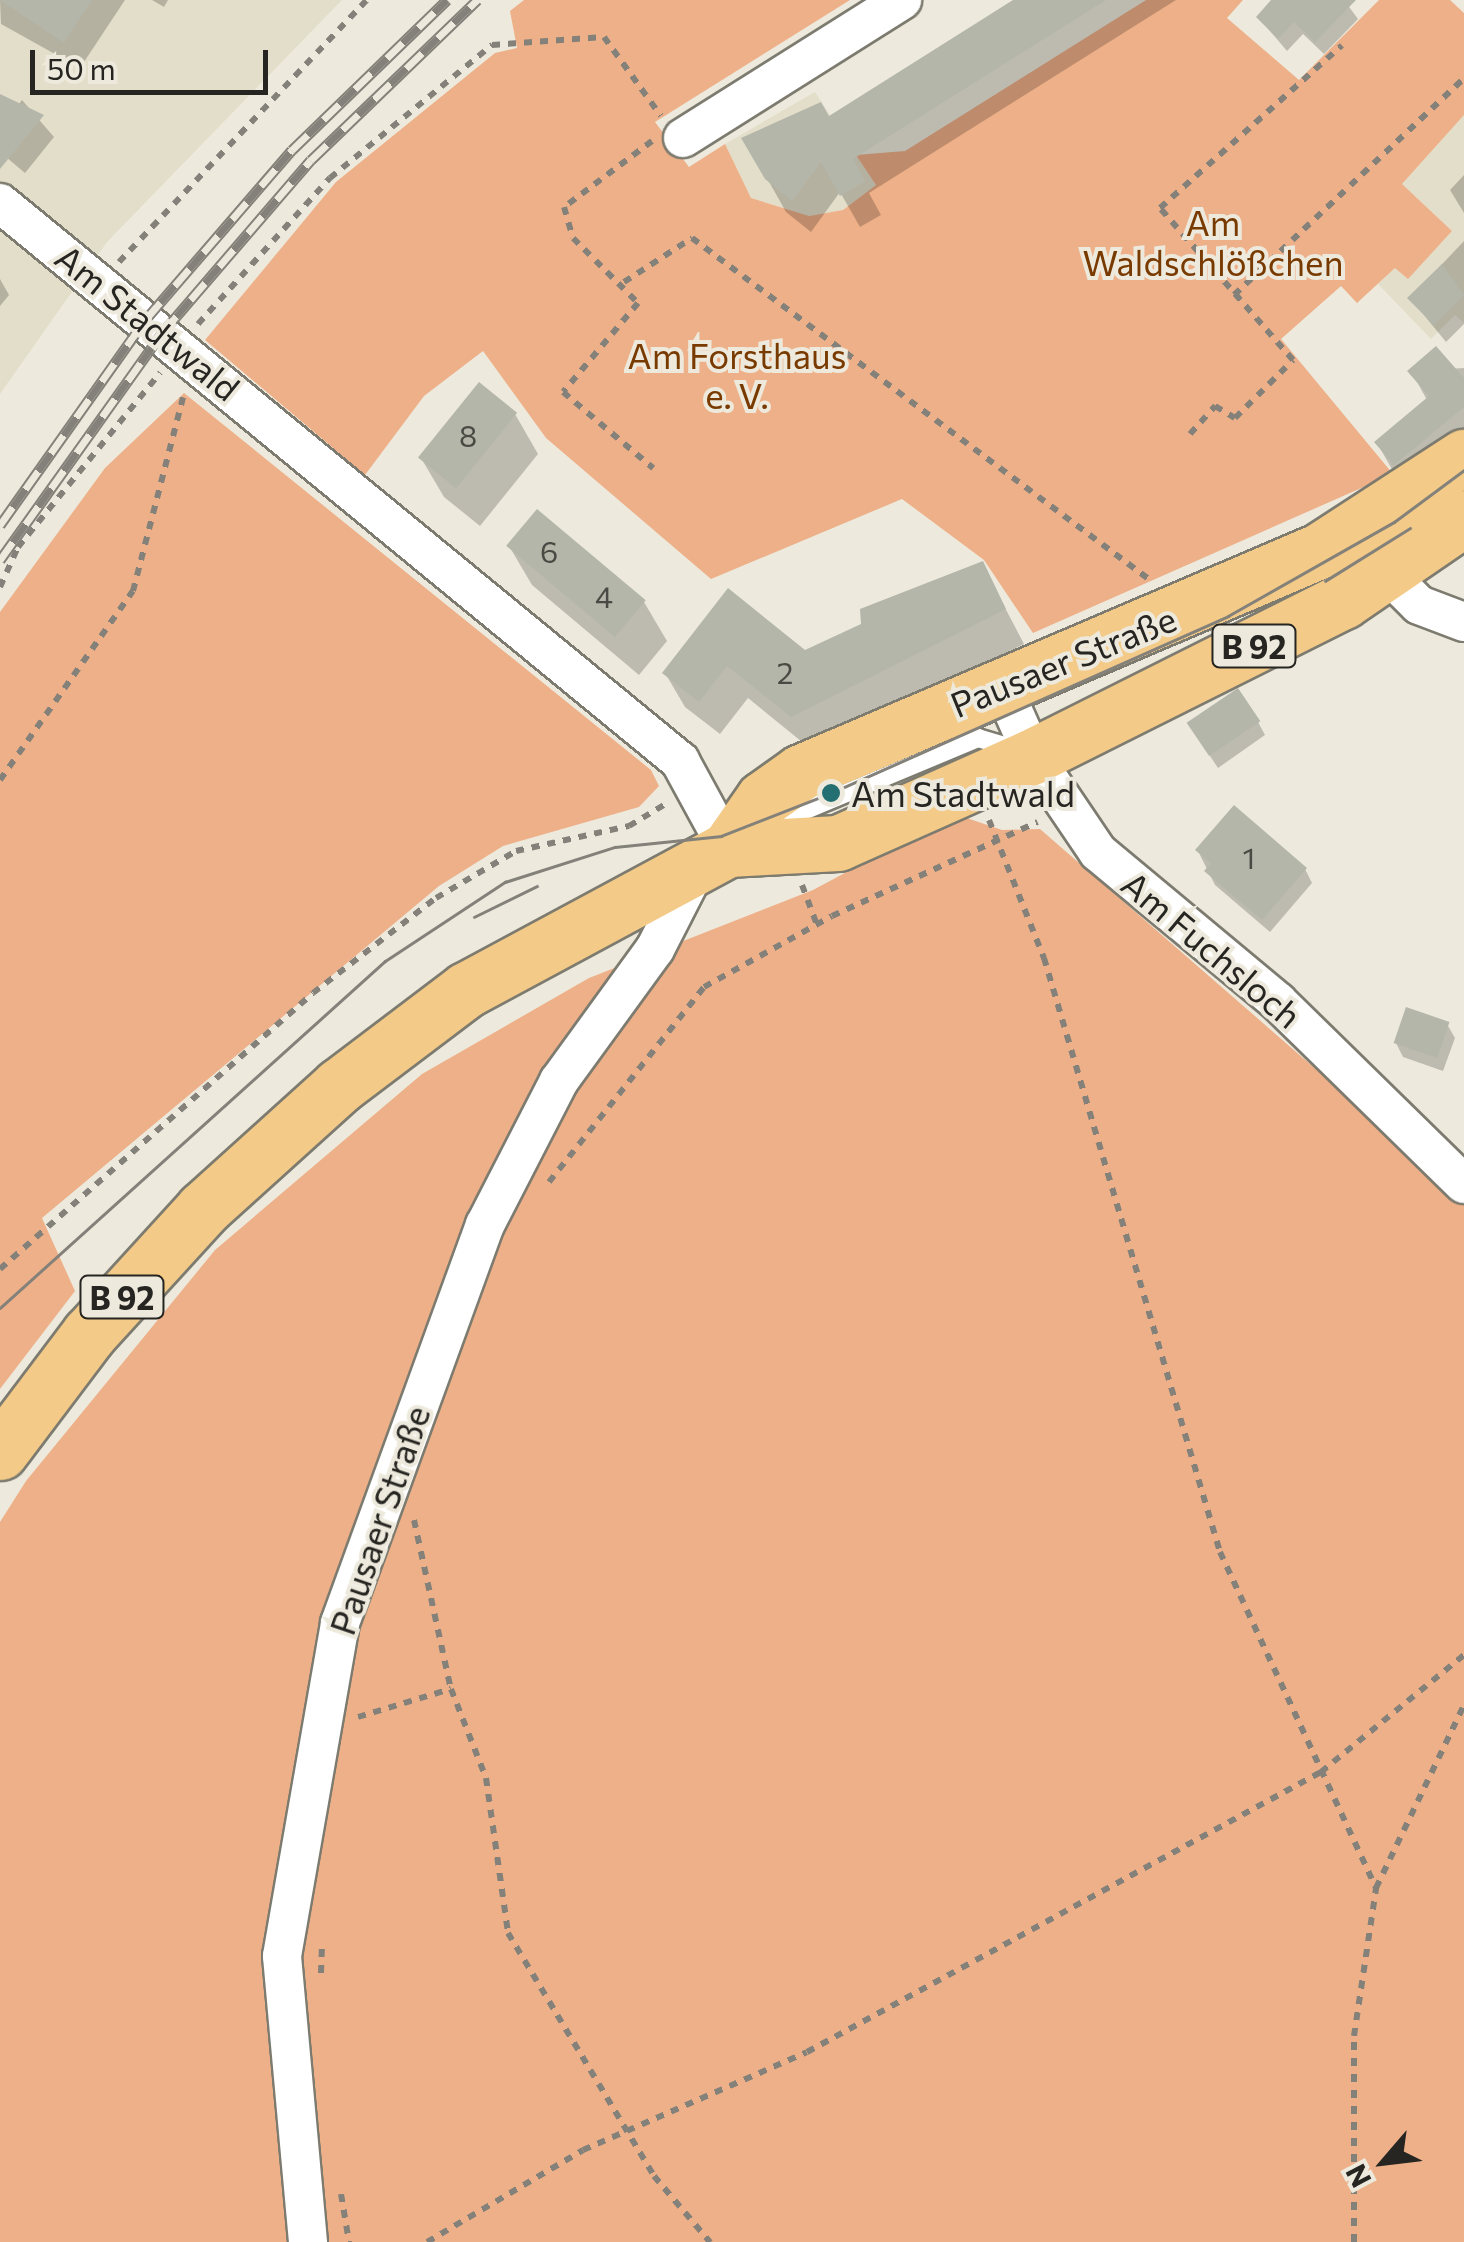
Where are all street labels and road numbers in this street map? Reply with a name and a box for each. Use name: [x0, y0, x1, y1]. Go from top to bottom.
street label: Am Stadtwald: [48, 235, 248, 409]
street label: Pausaer Straße: [944, 597, 1182, 725]
road number: B 92: [1209, 619, 1299, 673]
street label: Am Fuchsloch: [1114, 862, 1310, 1036]
road number: B 92: [77, 1270, 167, 1324]
street label: Pausaer Straße: [320, 1400, 438, 1640]

